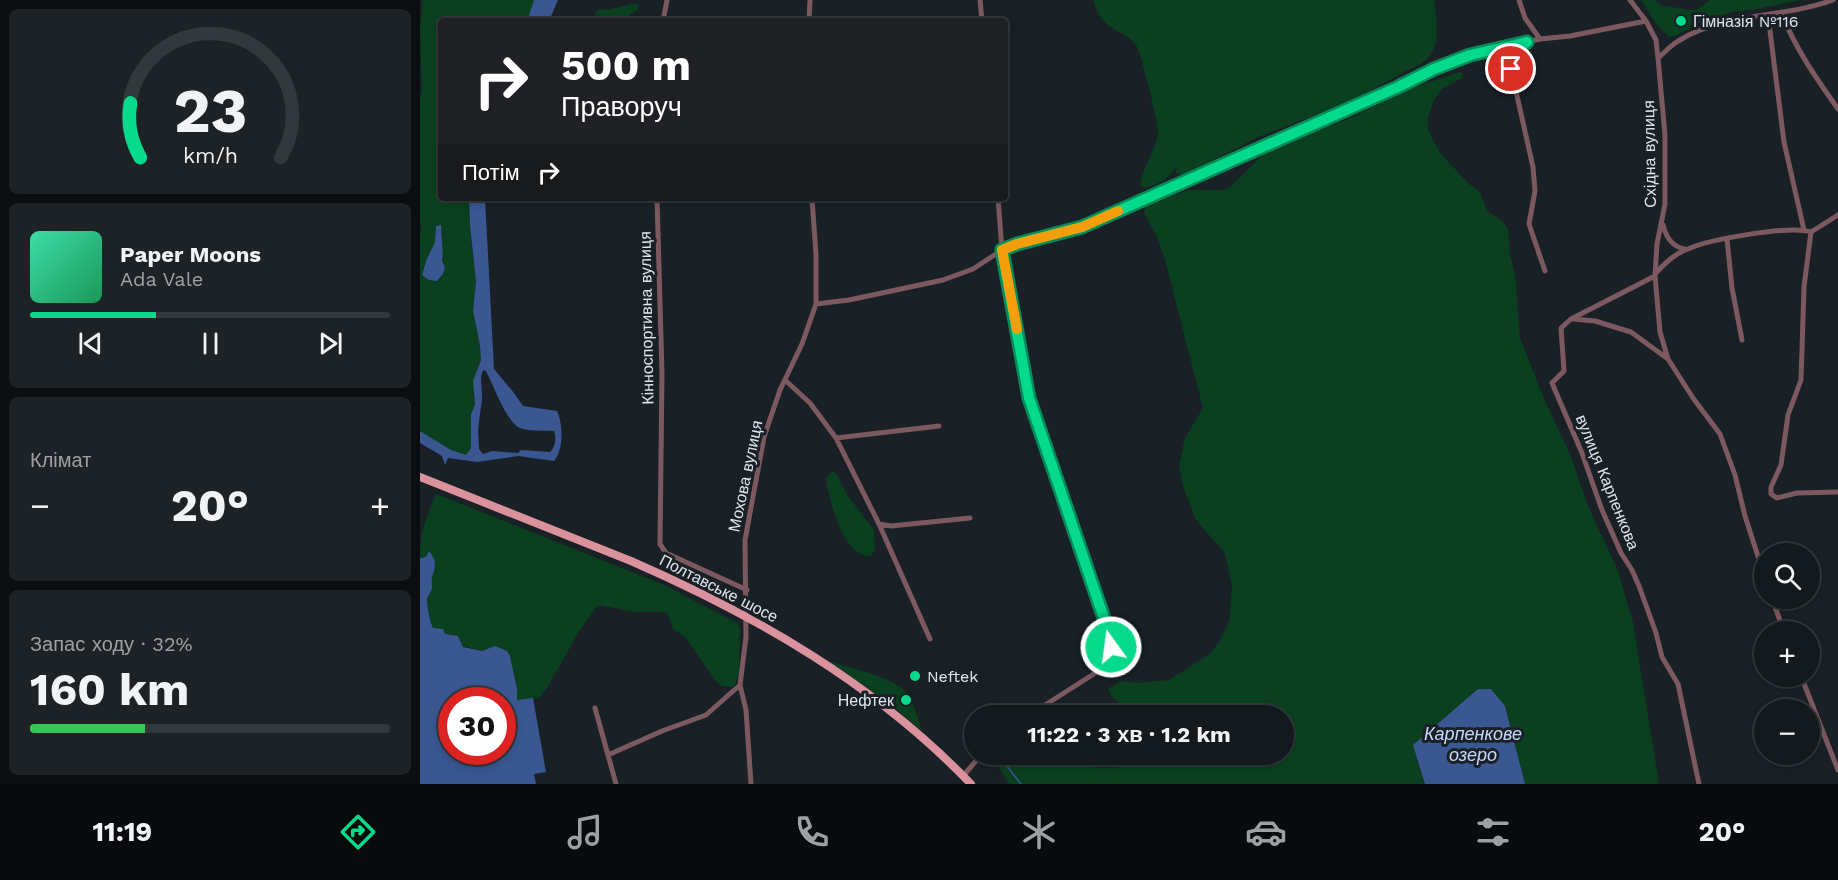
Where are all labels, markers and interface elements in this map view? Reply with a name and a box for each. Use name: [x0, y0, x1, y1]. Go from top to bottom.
place label: Гімназія №116: [1693, 12, 1799, 31]
marker: Гімназія №116: [1674, 14, 1688, 28]
text: 500 m: [561, 41, 691, 90]
icon: right: [462, 42, 540, 120]
pin: [1485, 43, 1536, 94]
icon: arrive: [1494, 52, 1527, 85]
text: 23: [173, 75, 247, 148]
text: Праворуч: [561, 91, 682, 123]
street label: Східна вулиця: [1639, 100, 1660, 208]
text: km/h: [182, 144, 238, 169]
icon: right: [532, 156, 565, 189]
text: Потім: [462, 160, 520, 185]
street label: Кінноспортивна вулиця: [635, 231, 658, 405]
text: Paper Moons: [120, 242, 261, 267]
text: Ada Vale: [120, 267, 203, 291]
icon: previous: [74, 327, 107, 360]
icon: pause: [194, 327, 227, 360]
icon: next: [314, 327, 347, 360]
street label: вулиця Карпенкова: [1572, 412, 1643, 553]
street label: Мохова вулиця: [724, 419, 767, 534]
text: Клімат: [30, 448, 91, 472]
text: 20°: [171, 479, 249, 532]
text: −: [30, 486, 50, 525]
text: +: [370, 486, 390, 525]
map controls: [1754, 543, 1820, 765]
button: search: [1754, 543, 1820, 609]
street label: Полтавське шосе: [656, 550, 781, 627]
position arrow: [1079, 615, 1143, 679]
button: +: [1754, 621, 1820, 687]
text: Запас ходу · 32%: [30, 632, 193, 656]
text: 160 km: [30, 663, 189, 716]
place label: Neftek: [927, 667, 978, 686]
marker: Neftek: [908, 669, 922, 683]
speed limit sign: 30: [438, 687, 516, 765]
place label: Нефтек: [838, 691, 895, 710]
marker: Нефтек: [899, 693, 913, 707]
button: −: [1754, 699, 1820, 765]
text: 11:22 · 3 хв · 1.2 km: [1027, 722, 1231, 747]
water label: Карпенкове озеро: [1424, 723, 1522, 765]
icon: directions: [337, 811, 379, 853]
icon: music: [564, 811, 606, 853]
icon: phone: [791, 811, 833, 853]
icon: climate: [1018, 811, 1060, 853]
icon: car: [1245, 811, 1287, 853]
icon: filters: [1472, 811, 1514, 853]
text: 11:19: [92, 816, 152, 848]
text: 20°: [1699, 816, 1745, 848]

